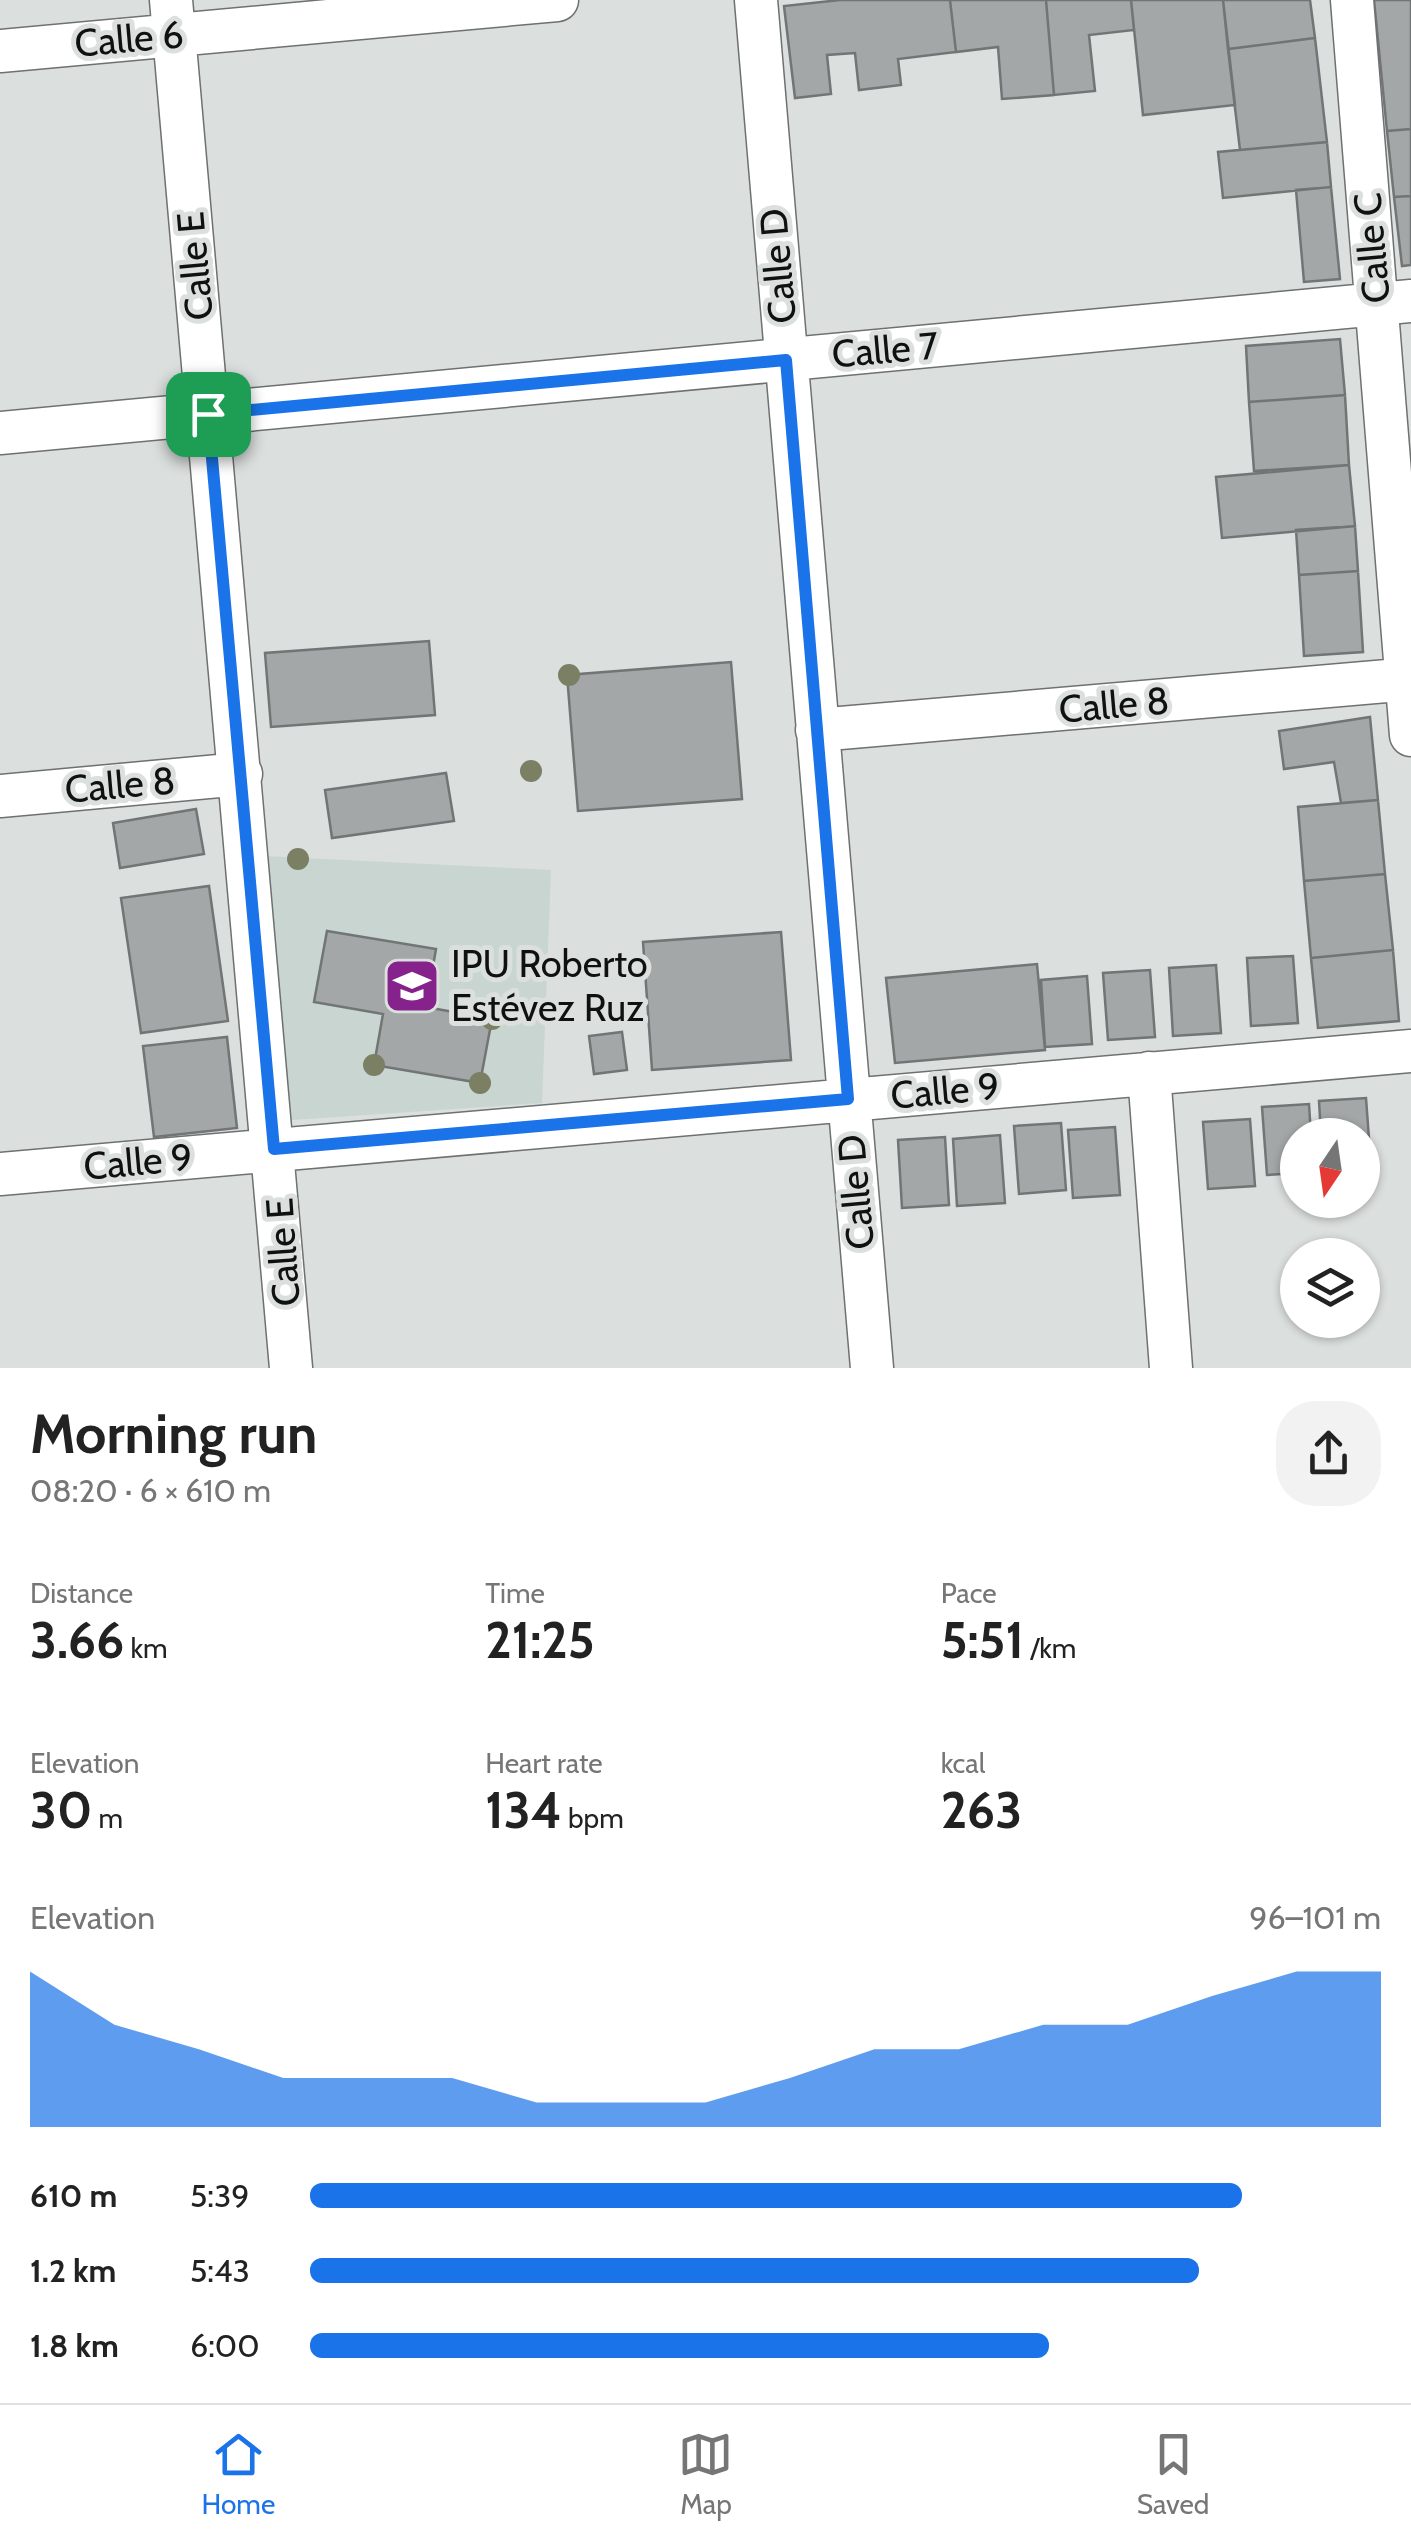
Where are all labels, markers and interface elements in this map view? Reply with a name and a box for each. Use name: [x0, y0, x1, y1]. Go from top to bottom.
street label: Calle 6: [73, 10, 185, 67]
street label: Calle C: [1343, 191, 1400, 305]
street label: Calle D: [749, 207, 806, 325]
street label: Calle E: [166, 210, 223, 322]
street label: Calle 7: [830, 321, 940, 378]
pin: [166, 372, 251, 457]
icon: arrive: [181, 387, 236, 442]
street label: Calle 8: [1057, 676, 1171, 733]
street label: Calle 8: [63, 756, 177, 813]
place label: IPU Roberto Estévez Ruz: [451, 940, 648, 1031]
school or university icon: IPU Roberto Estévez Ruz: [382, 956, 442, 1016]
street label: Calle 9: [889, 1062, 1001, 1119]
north arrow: [1280, 1118, 1380, 1218]
map controls: [1280, 1118, 1380, 1338]
street label: Calle 9: [82, 1133, 194, 1190]
street label: Calle D: [827, 1133, 884, 1251]
street label: Calle E: [255, 1196, 310, 1308]
button: layers: [1280, 1238, 1380, 1338]
text: Morning run: [30, 1400, 317, 1467]
button: share: [1276, 1401, 1381, 1506]
text: 08:20 · 6 × 610 m: [30, 1471, 271, 1510]
text: Distance: [30, 1576, 133, 1610]
text: Time: [485, 1576, 545, 1610]
text: Pace: [941, 1576, 997, 1610]
text: 3.66: [30, 1610, 124, 1671]
text: 21:25: [485, 1610, 595, 1671]
text: 5:51: [941, 1610, 1024, 1671]
text: km: [124, 1631, 168, 1665]
text: /km: [1024, 1631, 1076, 1665]
text: Elevation: [30, 1746, 139, 1780]
text: Heart rate: [485, 1746, 603, 1780]
text: kcal: [941, 1746, 985, 1780]
text: 30: [30, 1780, 92, 1841]
text: 134: [485, 1780, 562, 1841]
text: 263: [941, 1780, 1022, 1841]
text: m: [92, 1801, 123, 1835]
text: bpm: [562, 1801, 624, 1835]
text: Elevation: [30, 1898, 155, 1937]
text: 96–101 m: [1249, 1898, 1381, 1937]
text: 610 m: [30, 2176, 117, 2215]
text: 5:39: [190, 2176, 249, 2215]
text: 1.2 km: [30, 2251, 116, 2290]
text: 5:43: [190, 2251, 250, 2290]
text: 1.8 km: [30, 2326, 119, 2365]
text: 6:00: [190, 2326, 260, 2365]
tab: Home: [202, 2427, 275, 2521]
tab: Map: [678, 2427, 733, 2521]
tab: Saved: [1137, 2427, 1209, 2521]

